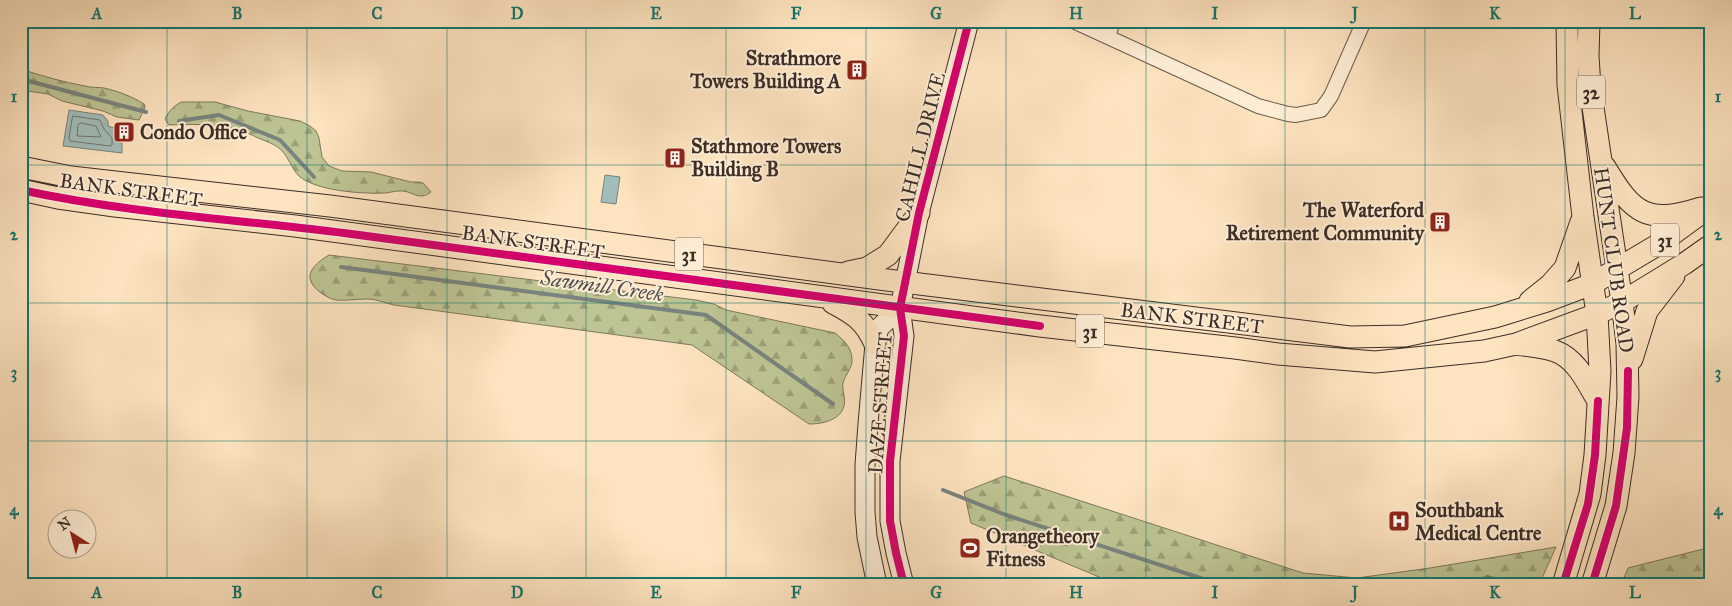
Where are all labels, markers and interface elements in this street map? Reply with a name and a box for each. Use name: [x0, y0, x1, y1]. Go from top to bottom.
text: A: [91, 4, 103, 23]
text: B: [232, 4, 242, 23]
text: C: [372, 4, 383, 23]
text: D: [511, 4, 524, 23]
text: E: [650, 4, 662, 23]
text: F: [791, 4, 802, 23]
text: G: [930, 4, 942, 23]
text: H: [1069, 4, 1083, 23]
text: I: [1212, 4, 1219, 23]
text: J: [1350, 4, 1359, 24]
text: K: [1489, 4, 1501, 23]
text: L: [1629, 4, 1641, 23]
place label: Strathmore Towers Building A: [689, 46, 842, 94]
building icon: Strathmore Towers Building A: [845, 58, 869, 82]
street label: CAHILL DRIVE: [890, 70, 950, 224]
road number: 32: [1577, 75, 1605, 108]
text: 1: [11, 87, 18, 106]
text: 1: [1715, 87, 1722, 106]
building icon: Condo Office: [112, 120, 136, 144]
place label: Condo Office: [140, 120, 248, 144]
place label: Stathmore Towers Building B: [691, 134, 842, 182]
building icon: Stathmore Towers Building B: [663, 146, 687, 170]
street label: HUNT CLUB ROAD: [1589, 166, 1639, 354]
street label: BANK STREET: [58, 168, 204, 212]
place label: The Waterford Retirement Community: [1226, 198, 1426, 246]
building icon: The Waterford Retirement Community: [1428, 210, 1452, 234]
street label: BANK STREET: [460, 220, 606, 264]
road number: 31: [1651, 224, 1679, 256]
text: 2: [10, 225, 19, 244]
text: 2: [1714, 225, 1723, 244]
road number: 31: [675, 238, 703, 270]
water label: Sawmill Creek: [538, 264, 666, 308]
street label: BANK STREET: [1119, 297, 1265, 339]
road number: 31: [1076, 314, 1104, 348]
street label: DAZE STREET: [863, 331, 897, 474]
text: 3: [11, 363, 17, 383]
text: 3: [1715, 363, 1721, 383]
place label: Southbank Medical Centre: [1415, 498, 1542, 545]
text: 4: [10, 500, 20, 520]
text: 4: [1714, 500, 1724, 520]
north arrow: [48, 508, 98, 558]
hospital icon: Southbank Medical Centre: [1387, 509, 1411, 533]
text: N: [55, 513, 75, 534]
place label: Orangetheory Fitness: [986, 524, 1101, 571]
sports icon: Orangetheory Fitness: [958, 536, 982, 560]
text: A: [91, 583, 103, 602]
text: B: [232, 583, 242, 602]
text: C: [372, 583, 383, 602]
text: D: [511, 583, 524, 602]
text: E: [650, 583, 662, 602]
text: F: [791, 583, 802, 602]
text: G: [930, 583, 942, 602]
text: H: [1069, 583, 1083, 602]
text: I: [1212, 583, 1219, 602]
text: J: [1350, 583, 1359, 603]
text: K: [1489, 583, 1501, 602]
text: L: [1629, 583, 1641, 602]

